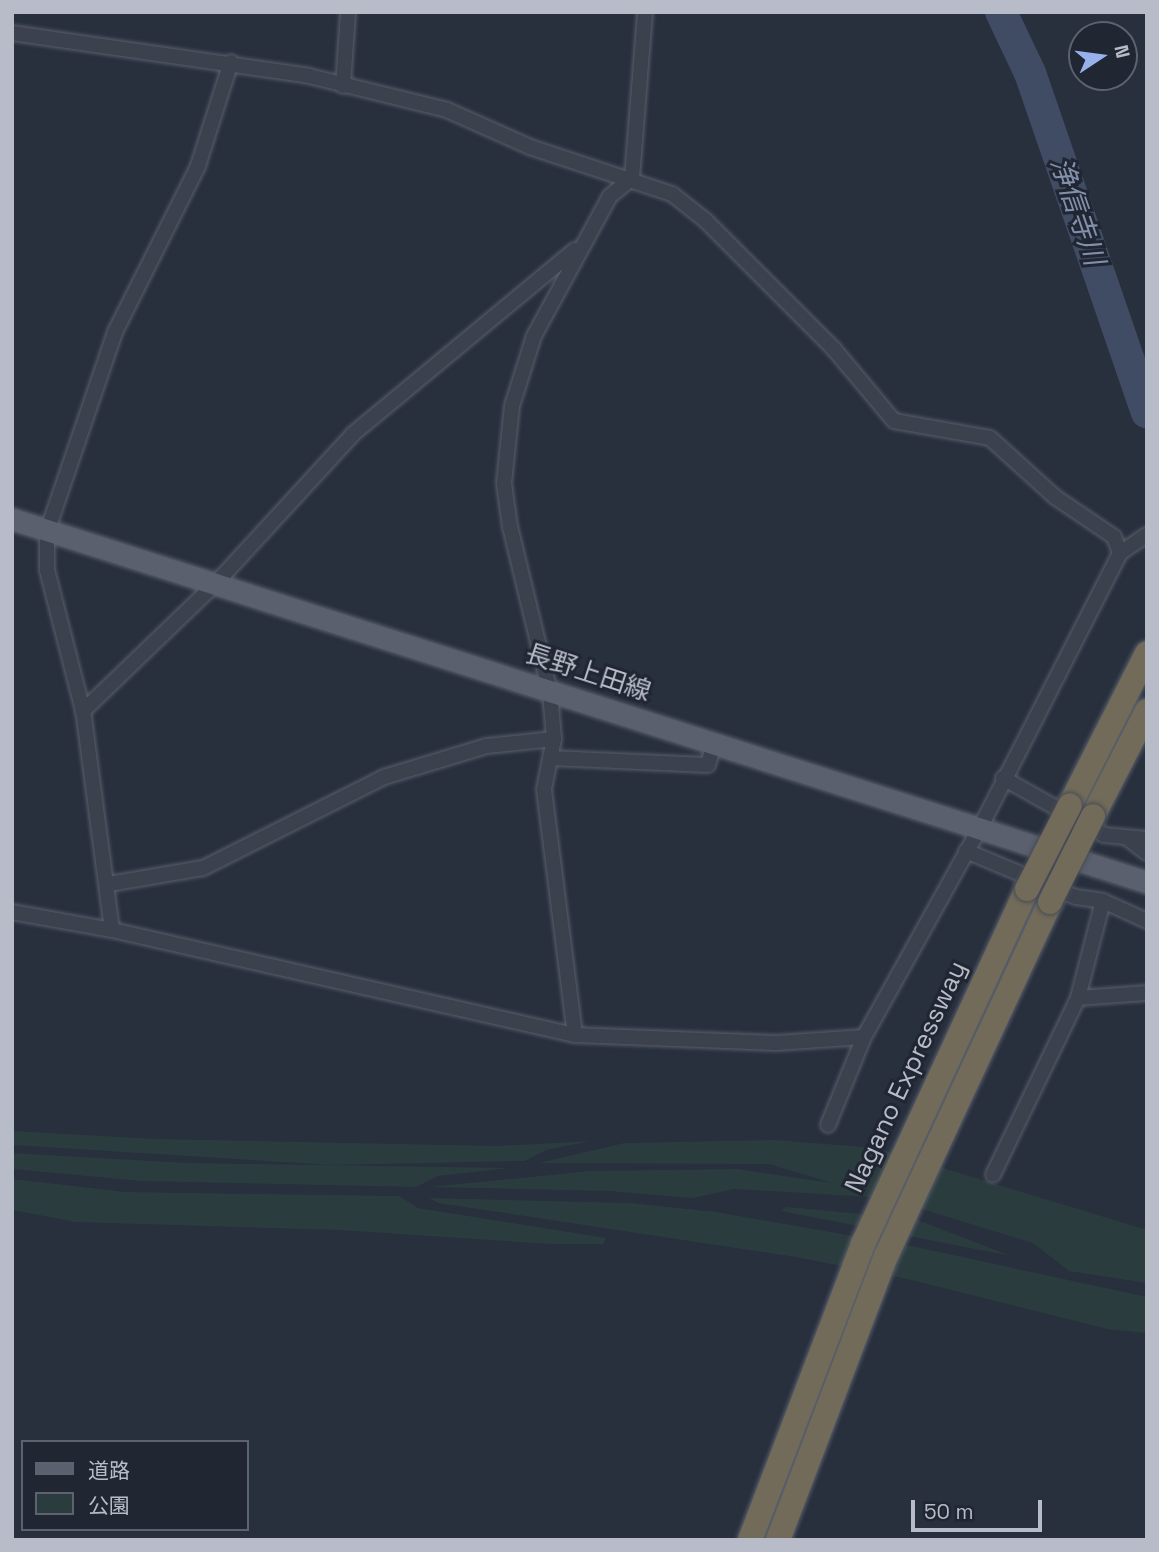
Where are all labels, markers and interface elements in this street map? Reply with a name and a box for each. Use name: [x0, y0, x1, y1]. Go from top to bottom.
north arrow: [1068, 21, 1138, 91]
text: N: [1108, 43, 1136, 61]
water label: 浄信寺川: [1044, 153, 1112, 269]
street label: 長野上田線: [521, 638, 655, 708]
street label: Nagano Expressway: [839, 956, 973, 1198]
legend: [21, 1440, 248, 1531]
text: 道路: [88, 1457, 130, 1484]
scale bar: [914, 1486, 1045, 1530]
text: 公園: [88, 1492, 130, 1519]
text: 50 m: [924, 1498, 974, 1525]

